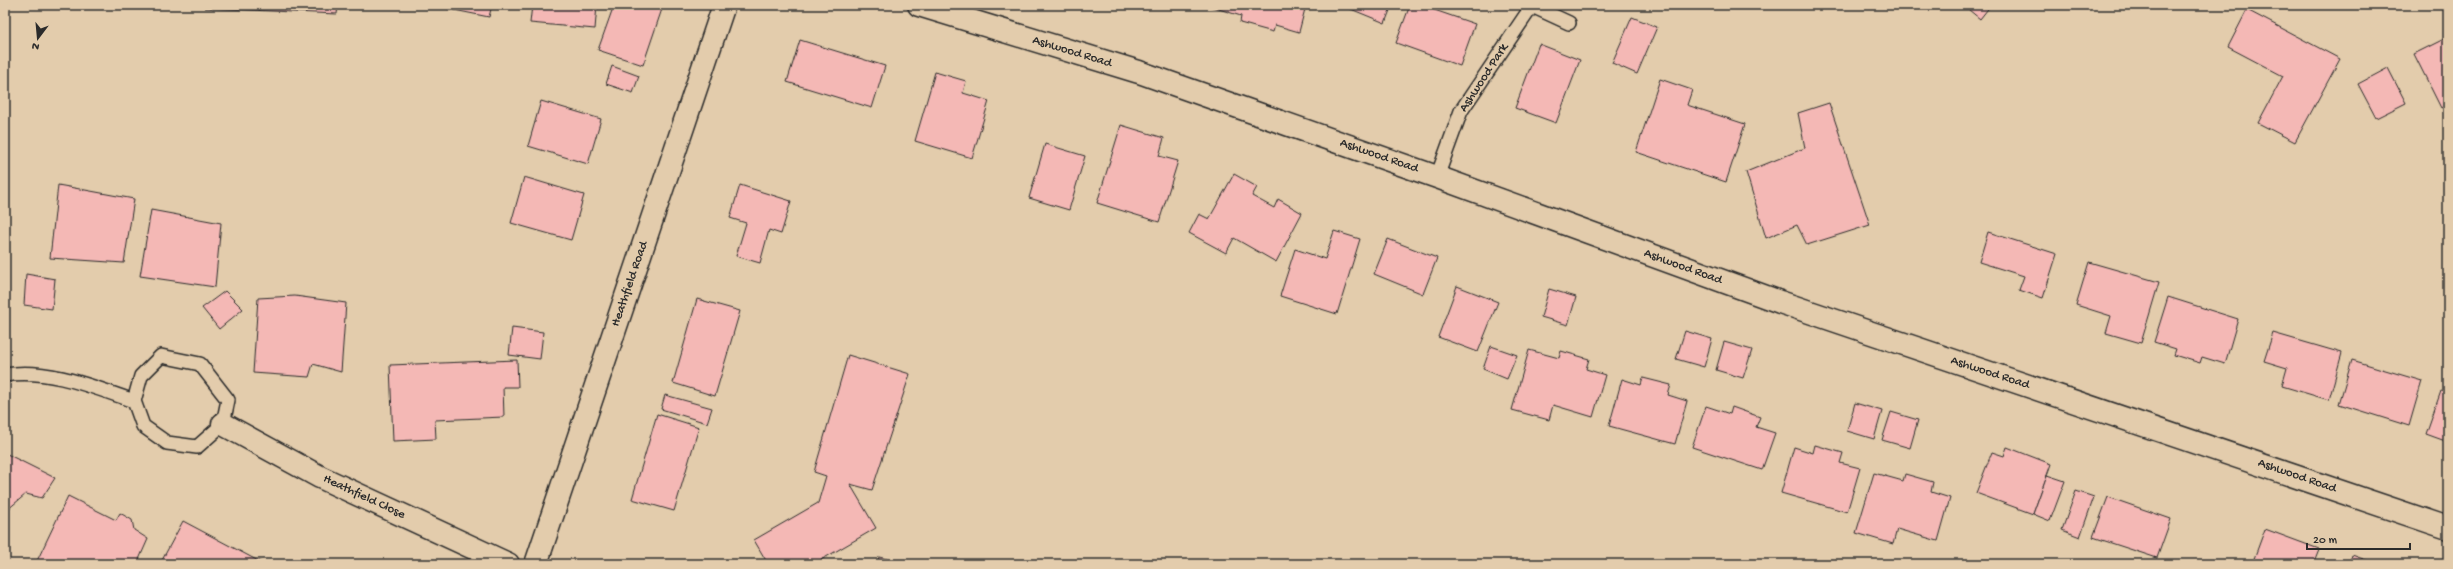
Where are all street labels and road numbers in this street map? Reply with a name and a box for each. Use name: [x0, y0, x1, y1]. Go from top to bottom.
street label: Ashwood Road: [1031, 33, 1115, 72]
street label: Ashwood Park: [1456, 40, 1512, 115]
street label: Ashwood Road: [1338, 136, 1422, 177]
street label: Heathfield Road: [608, 238, 652, 329]
street label: Ashwood Road: [1642, 246, 1725, 289]
street label: Ashwood Road: [1949, 353, 2033, 393]
street label: Ashwood Road: [2256, 456, 2340, 497]
street label: Heathfield Close: [321, 471, 408, 523]

